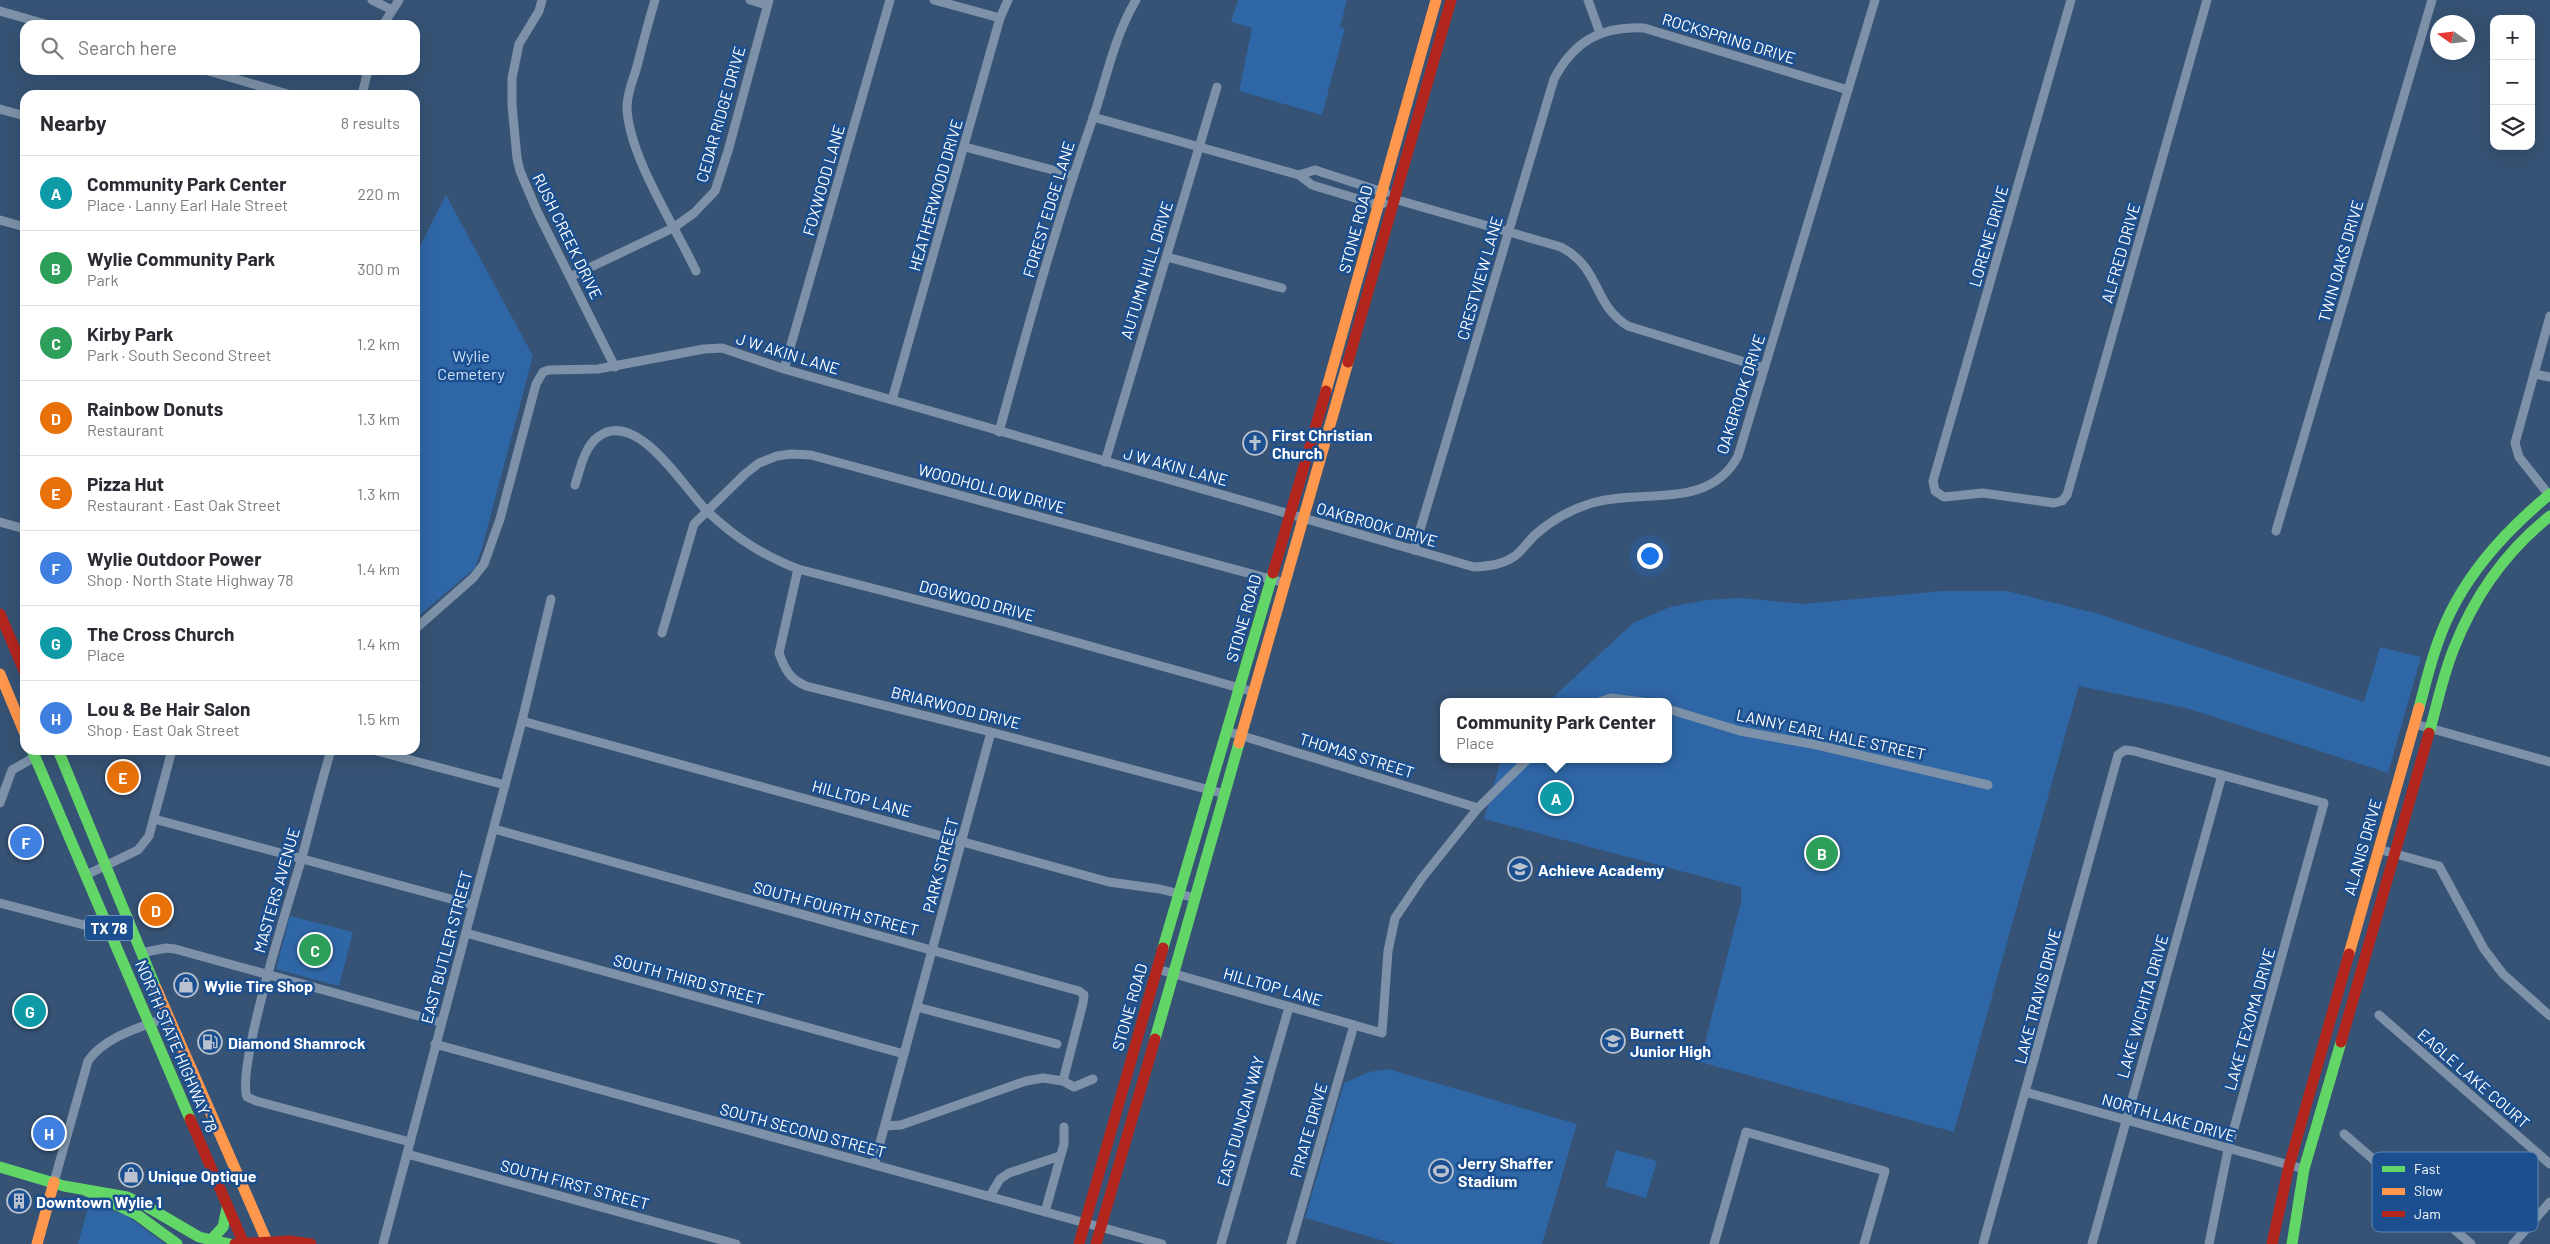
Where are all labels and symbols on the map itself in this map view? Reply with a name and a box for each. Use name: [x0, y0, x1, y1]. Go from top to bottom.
street label: ROCKSPRING DRIVE: [1660, 9, 1798, 67]
north arrow: [2430, 15, 2475, 60]
street label: CEDAR RIDGE DRIVE: [691, 44, 749, 184]
street label: HEATHERWOOD DRIVE: [904, 117, 966, 273]
street label: FOXWOOD LANE: [798, 122, 848, 238]
street label: FOREST EDGE LANE: [1018, 138, 1078, 280]
street label: RUSH CREEK DRIVE: [529, 170, 607, 302]
street label: STONE ROAD: [1334, 183, 1376, 275]
street label: LORENE DRIVE: [1964, 183, 2012, 289]
street label: TWIN OAKS DRIVE: [2314, 198, 2366, 324]
street label: AUTUMN HILL DRIVE: [1116, 199, 1176, 341]
street label: ALFRED DRIVE: [2097, 201, 2143, 305]
street label: CRESTVIEW LANE: [1452, 214, 1506, 342]
street label: J W AKIN LANE: [734, 328, 842, 378]
street label: OAKBROOK DRIVE: [1712, 332, 1768, 456]
park label: Wylie Cemetery: [437, 346, 505, 383]
place label: First Christian Church: [1272, 425, 1372, 462]
church icon: First Christian Church: [1242, 430, 1268, 456]
street label: J W AKIN LANE: [1122, 443, 1230, 489]
street label: WOODHOLLOW DRIVE: [916, 459, 1068, 517]
street label: OAKBROOK DRIVE: [1314, 498, 1440, 550]
your location: [1637, 543, 1663, 569]
street label: STONE ROAD: [1221, 572, 1265, 664]
street label: DOGWOOD DRIVE: [917, 575, 1037, 625]
street label: BRIARWOOD DRIVE: [889, 682, 1023, 732]
street label: LANNY EARL HALE STREET: [1735, 705, 1927, 763]
street label: THOMAS STREET: [1297, 729, 1417, 781]
pin: E: [107, 758, 139, 796]
street label: HILLTOP LANE: [810, 776, 914, 820]
pin: A: [1540, 779, 1572, 817]
street label: ALANIS DRIVE: [2339, 797, 2385, 897]
street label: PARK STREET: [918, 815, 962, 915]
pin: F: [10, 823, 42, 861]
street label: MASTERS AVENUE: [249, 825, 303, 955]
pin: B: [1806, 834, 1838, 872]
school or university icon: Achieve Academy: [1507, 856, 1533, 882]
place label: Achieve Academy: [1538, 860, 1664, 879]
street label: EAST BUTLER STREET: [416, 868, 476, 1026]
street label: SOUTH FOURTH STREET: [751, 877, 921, 939]
pin: D: [140, 891, 172, 929]
road number: TX 78: [85, 916, 133, 940]
street label: LAKE TRAVIS DRIVE: [2010, 926, 2064, 1066]
pin: C: [299, 931, 331, 969]
street label: LAKE WICHITA DRIVE: [2112, 932, 2172, 1080]
street label: LAKE TEXOMA DRIVE: [2220, 946, 2278, 1092]
street label: SOUTH THIRD STREET: [611, 950, 767, 1008]
street label: NORTH STATE HIGHWAY 78: [132, 957, 222, 1135]
street label: STONE ROAD: [1107, 961, 1151, 1053]
street label: HILLTOP LANE: [1221, 963, 1325, 1009]
shop icon: Wylie Tire Shop: [173, 972, 199, 998]
place label: Wylie Tire Shop: [204, 976, 313, 995]
pin: G: [14, 992, 46, 1030]
place label: Burnett Junior High: [1630, 1023, 1711, 1060]
street label: EAGLE LAKE COURT: [2414, 1024, 2534, 1132]
school or university icon: Burnett Junior High: [1600, 1028, 1626, 1054]
fuel station icon: Diamond Shamrock: [197, 1029, 223, 1055]
place label: Diamond Shamrock: [228, 1033, 366, 1052]
street label: EAST DUNCAN WAY: [1212, 1054, 1268, 1188]
street label: PIRATE DRIVE: [1285, 1081, 1331, 1179]
street label: NORTH LAKE DRIVE: [2100, 1089, 2238, 1145]
street label: SOUTH SECOND STREET: [718, 1099, 888, 1161]
pin: H: [33, 1114, 65, 1152]
legend: [2372, 1152, 2538, 1232]
place label: Jerry Shaffer Stadium: [1458, 1153, 1553, 1190]
street label: SOUTH FIRST STREET: [499, 1155, 651, 1213]
sports icon: Jerry Shaffer Stadium: [1428, 1158, 1454, 1184]
text: Fast: [2414, 1160, 2440, 1177]
shop icon: Unique Optique: [118, 1162, 144, 1188]
place label: Unique Optique: [148, 1166, 257, 1185]
text: Slow: [2414, 1182, 2443, 1199]
building icon: Downtown Wylie 1: [6, 1188, 32, 1214]
place label: Downtown Wylie 1: [36, 1192, 162, 1211]
text: Jam: [2414, 1205, 2441, 1222]

